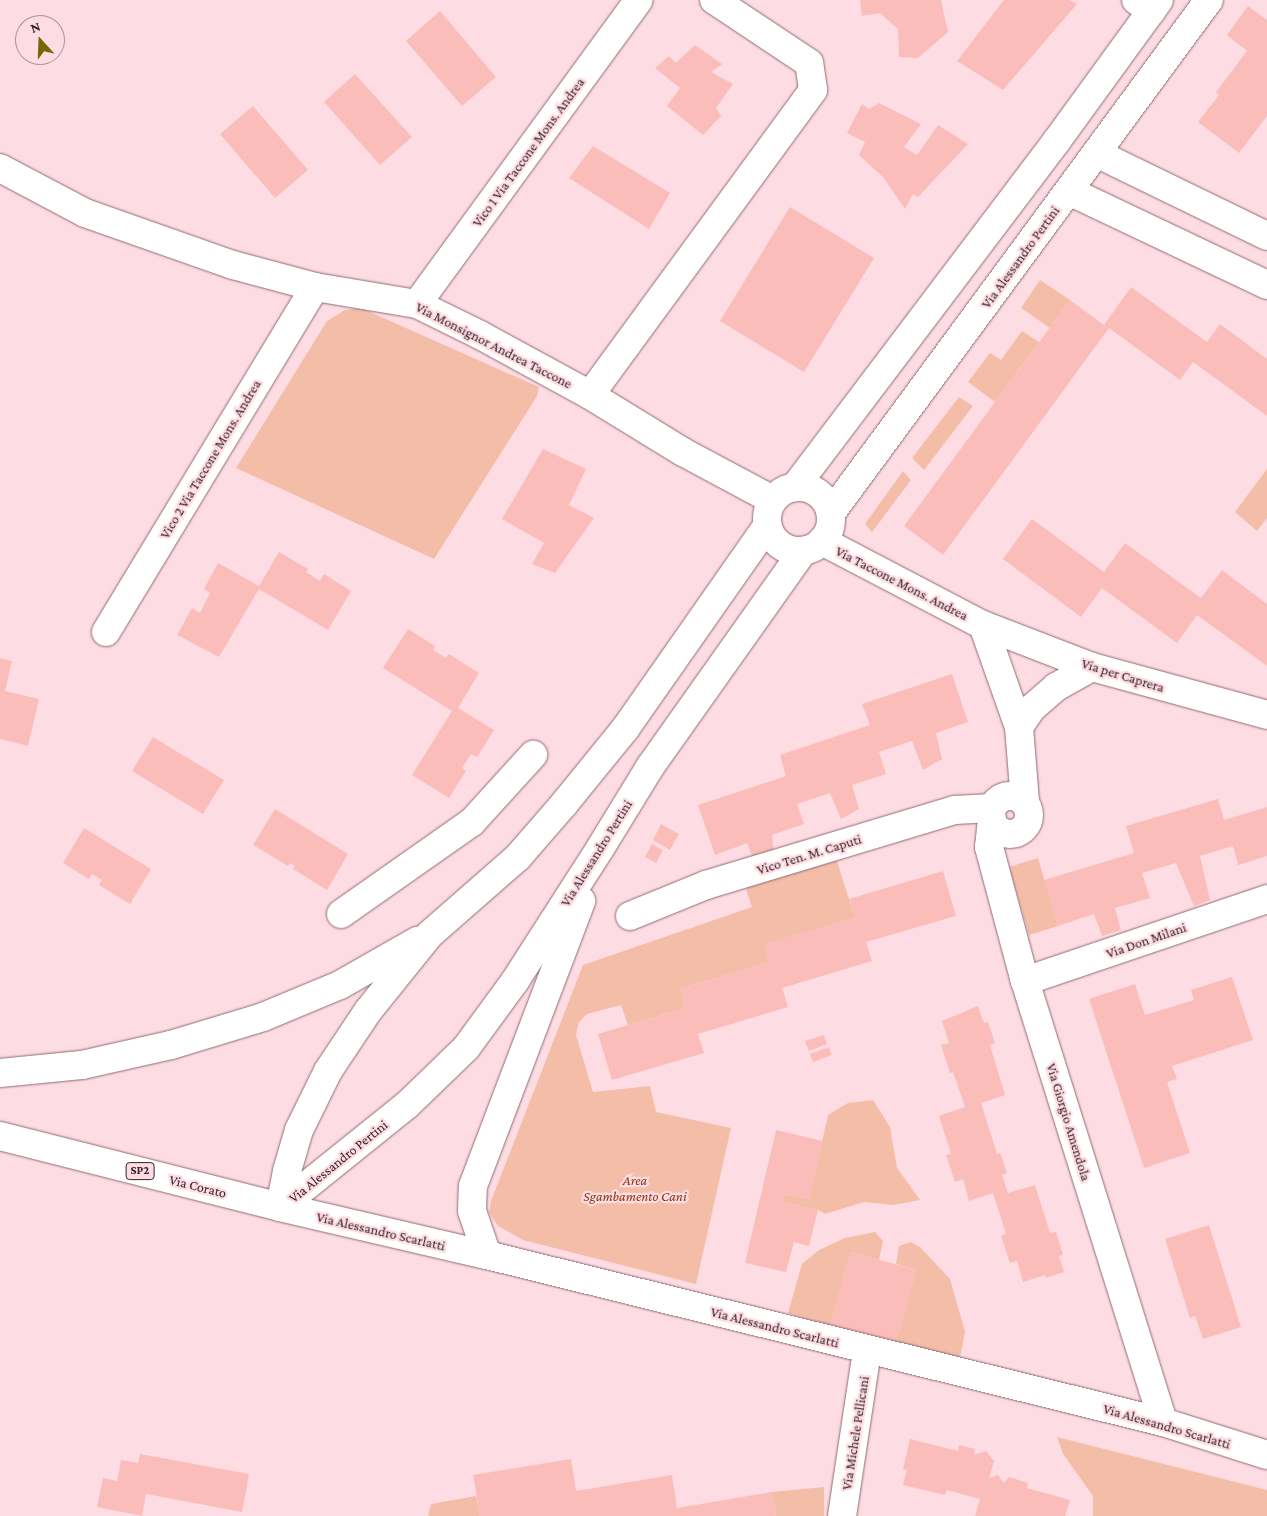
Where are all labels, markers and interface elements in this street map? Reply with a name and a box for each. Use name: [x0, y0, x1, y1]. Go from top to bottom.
north arrow: [15, 15, 65, 65]
text: N: [28, 18, 42, 36]
street label: Vico 1 Via Taccone Mons. Andrea: [468, 74, 588, 230]
street label: Via Alessandro Pertini: [977, 203, 1063, 311]
street label: Via Monsignor Andrea Taccone: [413, 298, 575, 392]
street label: Vico 2 Via Taccone Mons. Andrea: [156, 376, 264, 542]
street label: Via Taccone Mons. Andrea: [833, 542, 971, 624]
street label: Via per Caprera: [1080, 654, 1166, 696]
street label: Via Alessandro Pertini: [556, 797, 636, 909]
street label: Vico Ten. M. Caputi: [755, 830, 863, 878]
street label: Via Don Milani: [1104, 918, 1188, 962]
street label: Via Giorgio Amendola: [1043, 1061, 1095, 1183]
street label: Via Alessandro Pertini: [285, 1116, 391, 1206]
road number: SP2: [125, 1162, 155, 1180]
street label: Via Corato: [168, 1171, 228, 1201]
park label: Area Sgambamento Cani: [583, 1172, 687, 1204]
street label: Via Alessandro Scarlatti: [315, 1208, 447, 1254]
street label: Via Alessandro Scarlatti: [709, 1303, 841, 1351]
street label: Via Michele Pellicani: [838, 1375, 872, 1491]
street label: Via Alessandro Scarlatti: [1101, 1400, 1233, 1452]

